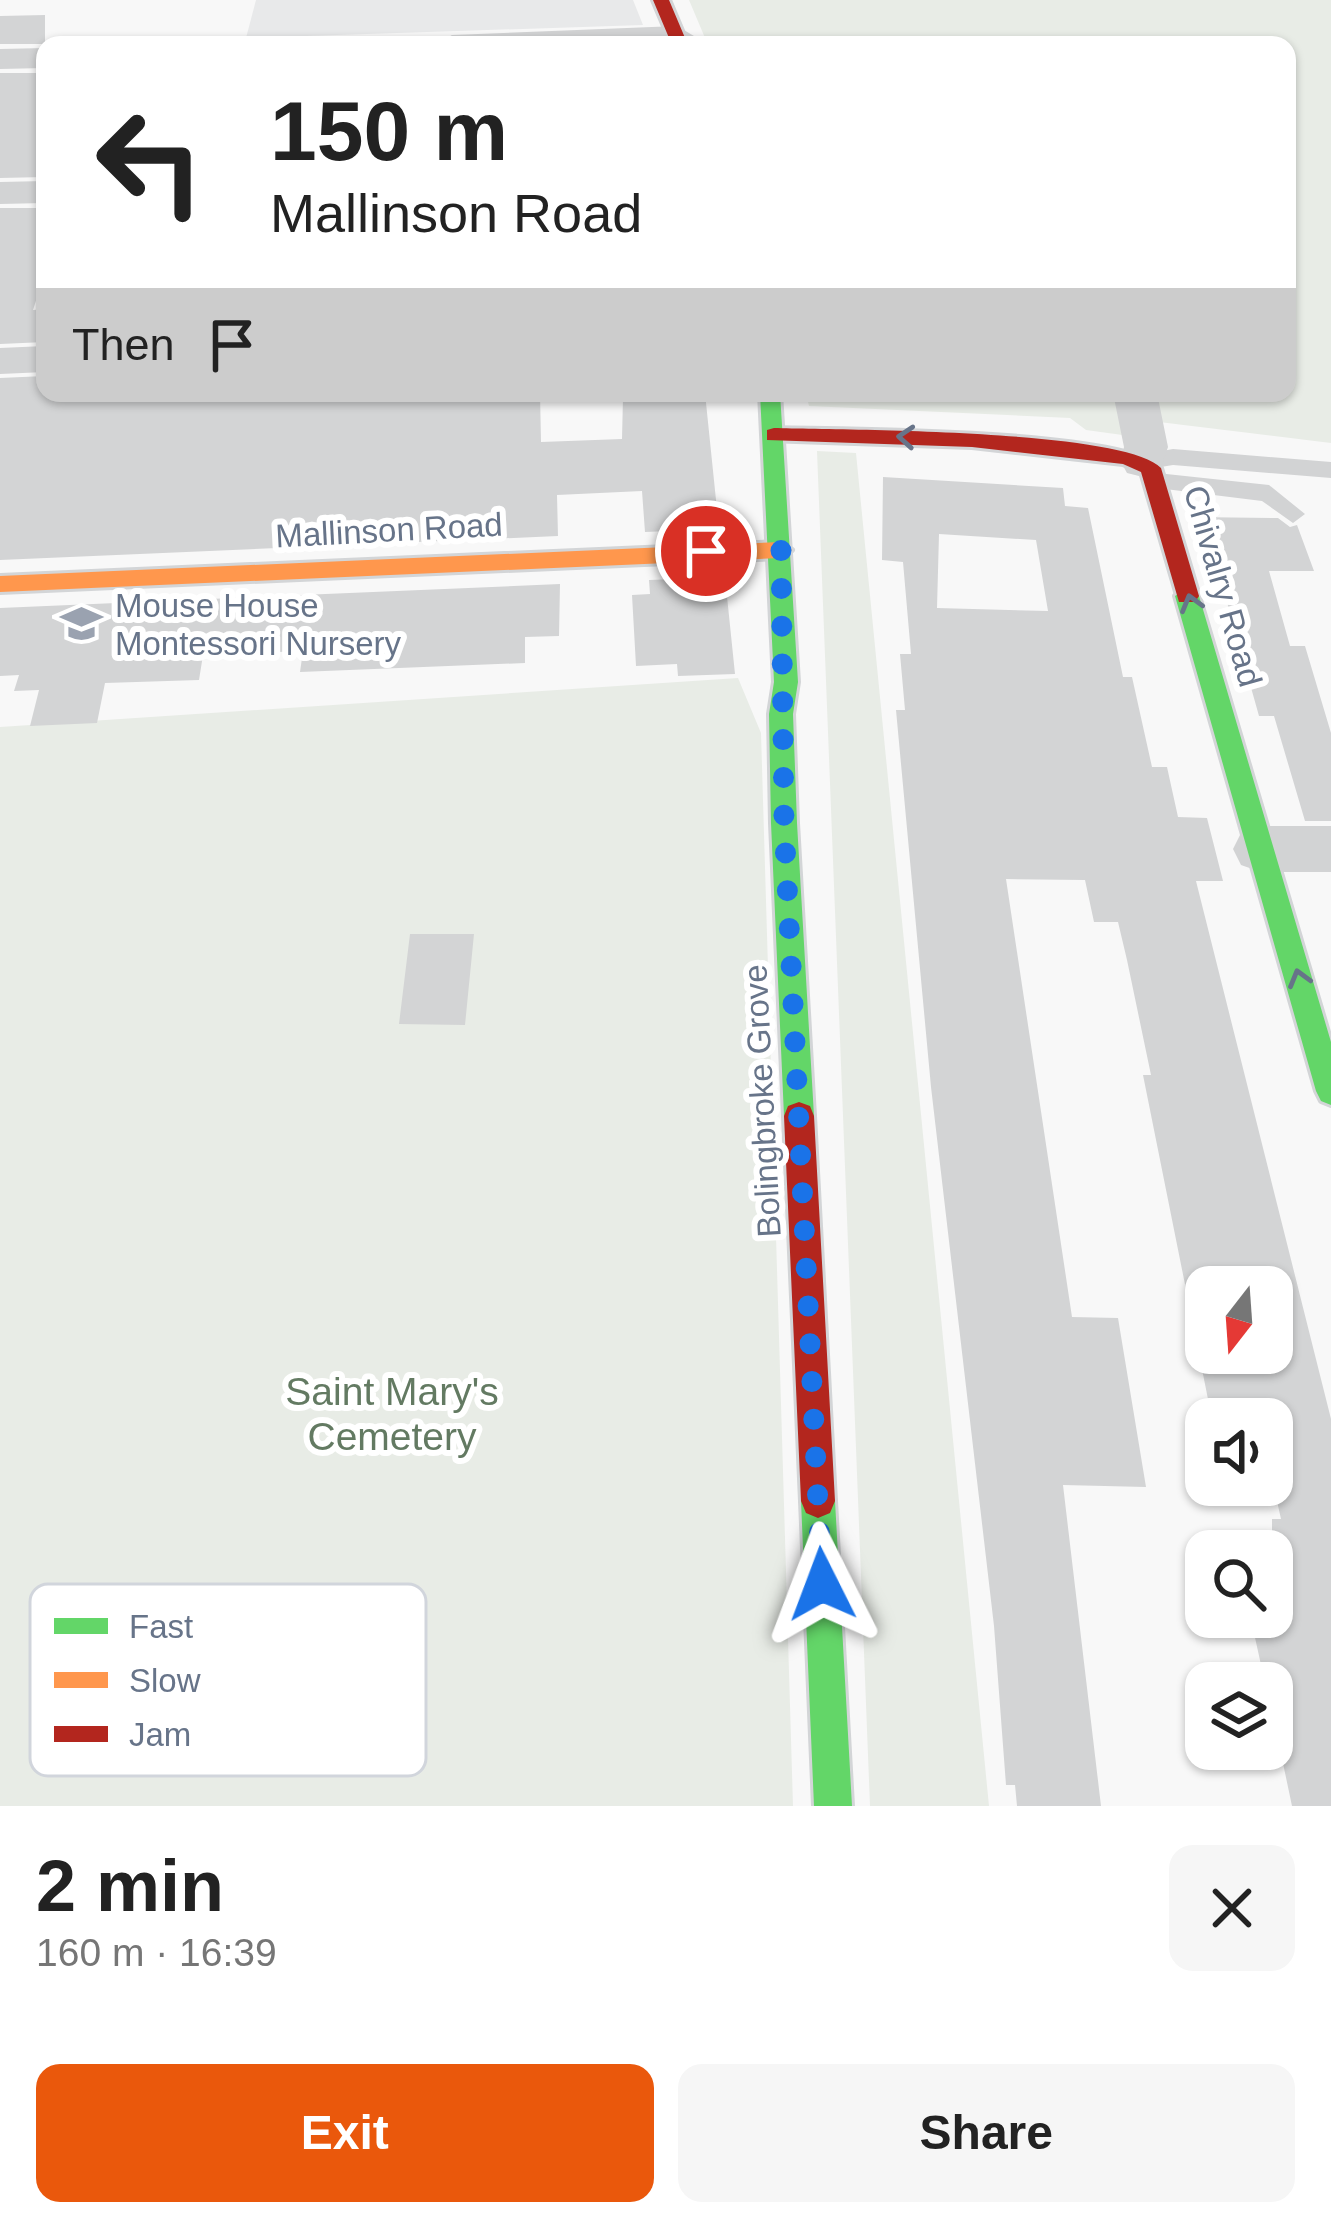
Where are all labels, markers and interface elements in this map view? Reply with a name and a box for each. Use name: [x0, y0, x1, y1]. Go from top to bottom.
icon: left: [72, 84, 228, 240]
text: 150 m: [270, 84, 508, 178]
text: Mallinson Road: [270, 183, 642, 243]
icon: arrive: [199, 312, 265, 378]
text: Then: [72, 319, 175, 370]
one-way arrow: [896, 424, 915, 450]
street label: Chivalry Road: [1177, 481, 1269, 691]
pin: [655, 500, 757, 602]
street label: Mallinson Road: [274, 506, 504, 554]
icon: arrive: [673, 518, 739, 584]
place label: Mouse House Montessori Nursery: [115, 587, 402, 662]
one-way arrow: [1180, 594, 1205, 614]
school or university icon: Mouse House Montessori Nursery: [58, 601, 104, 647]
street label: Bolingbroke Grove: [736, 964, 788, 1238]
one-way arrow: [1288, 968, 1313, 989]
north arrow: [1185, 1266, 1293, 1374]
map controls: [1185, 1266, 1293, 1770]
park label: Saint Mary's Cemetery: [285, 1370, 499, 1458]
button: sound: [1185, 1398, 1293, 1506]
position arrow: [759, 1521, 885, 1647]
button: search: [1185, 1530, 1293, 1638]
legend: [30, 1584, 426, 1776]
text: Fast: [129, 1608, 193, 1645]
text: Slow: [129, 1662, 201, 1699]
button: layers: [1185, 1662, 1293, 1770]
text: Jam: [129, 1716, 191, 1753]
button: close: [1169, 1845, 1295, 1971]
text: 2 min: [36, 1846, 224, 1926]
text: 160 m · 16:39: [36, 1931, 277, 1974]
button: Exit: [36, 2064, 654, 2202]
button: Share: [678, 2064, 1295, 2202]

